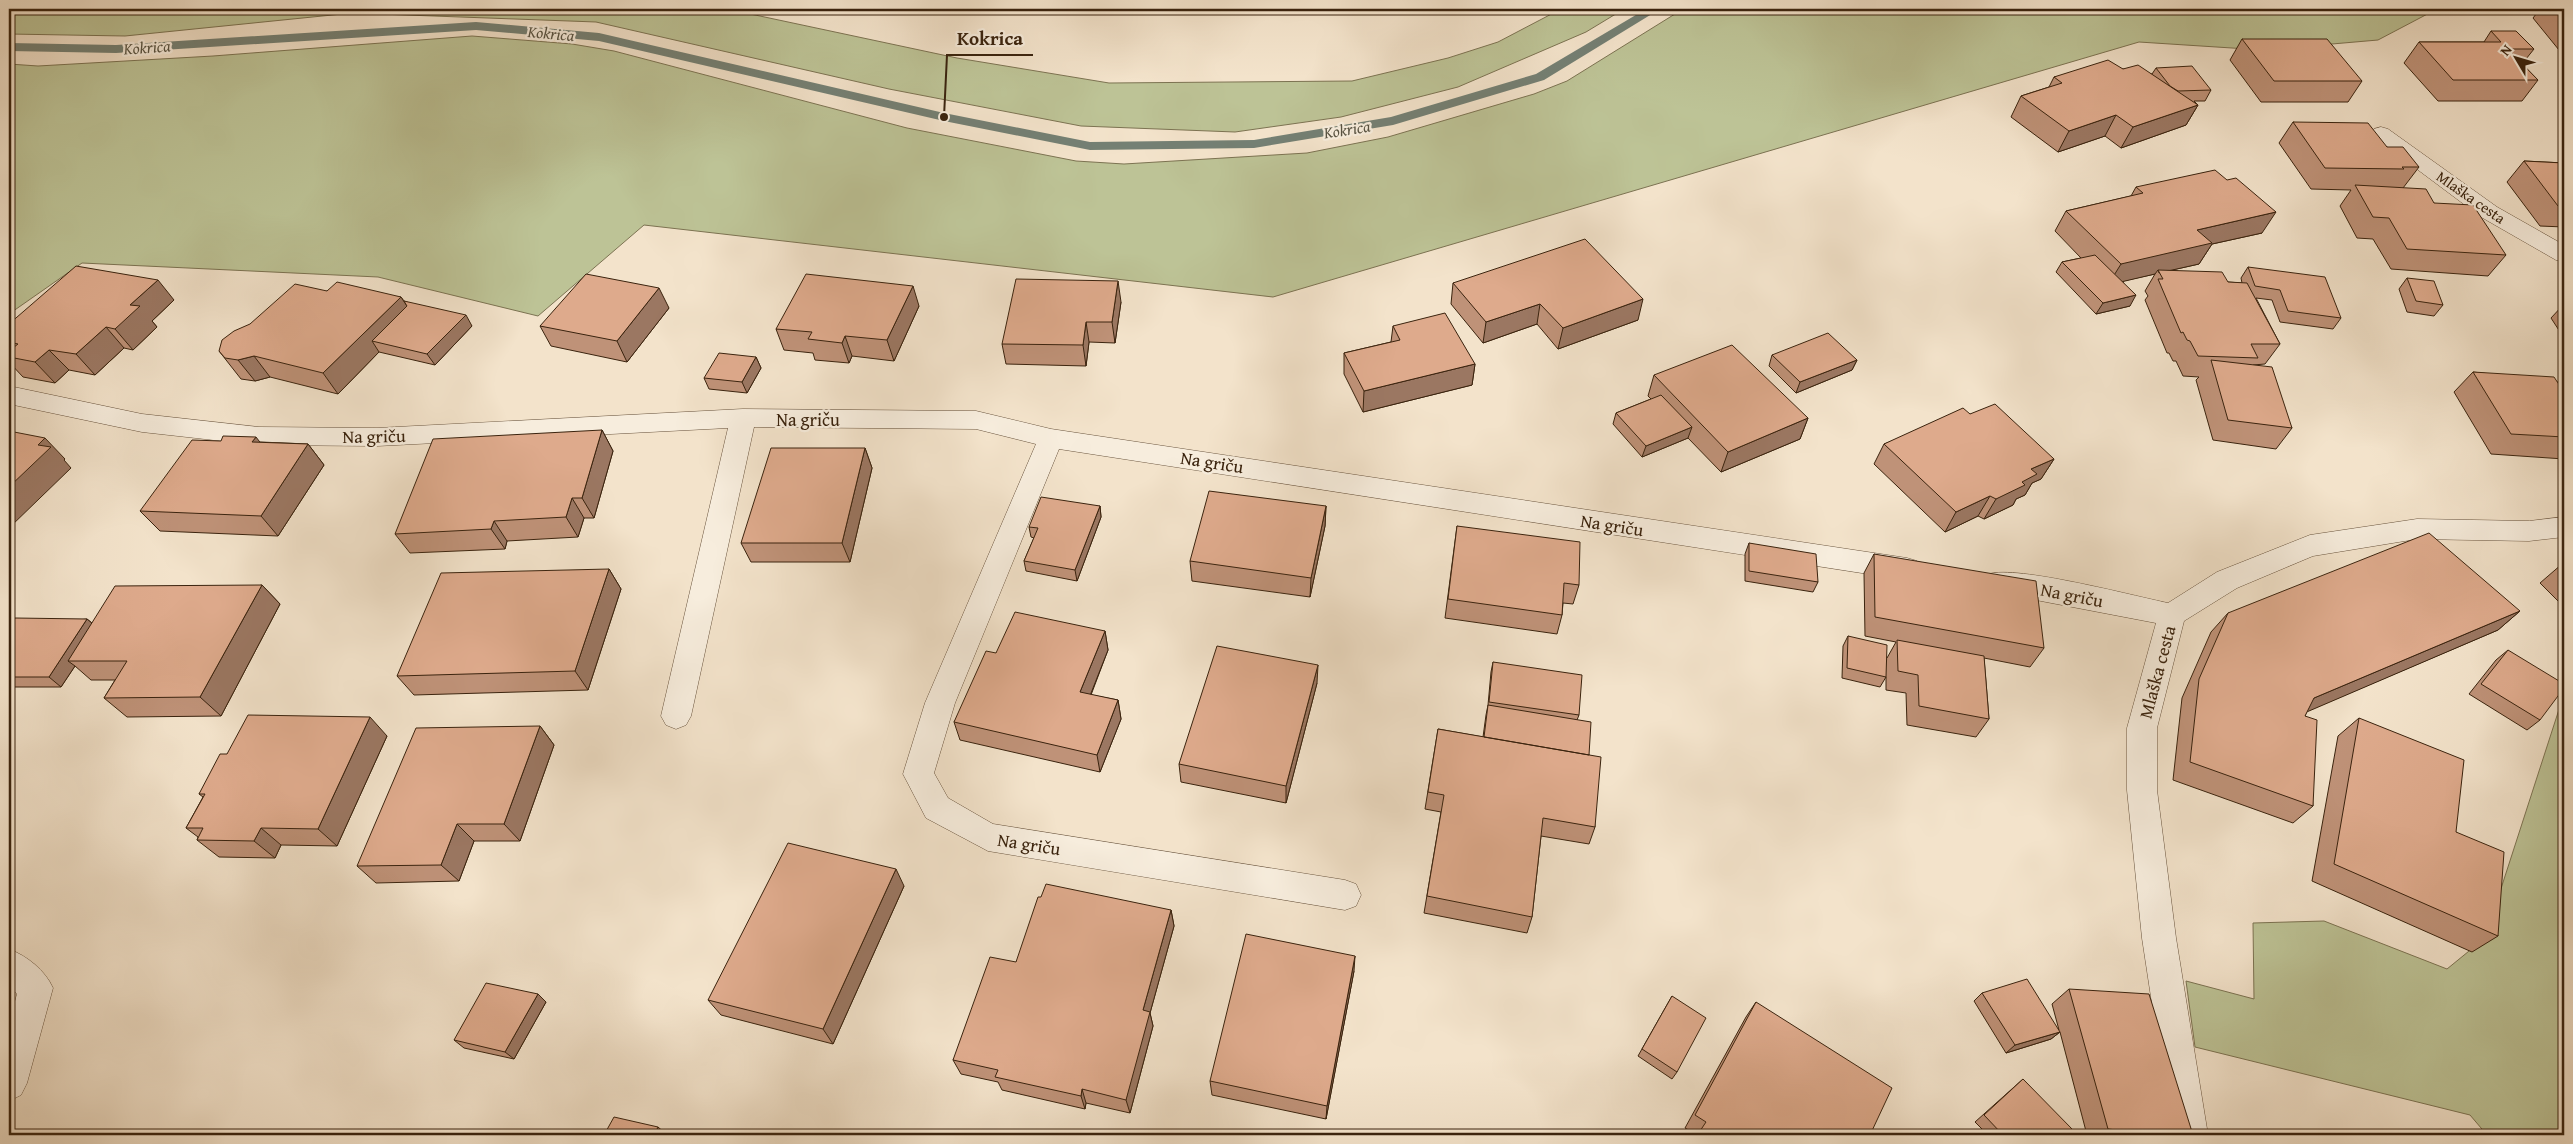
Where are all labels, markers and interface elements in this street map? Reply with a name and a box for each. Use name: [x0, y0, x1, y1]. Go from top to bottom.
water label: Kokrica: [526, 19, 576, 47]
callout: Kokrica: [947, 21, 1033, 55]
text: Kokrica: [957, 24, 1023, 52]
north arrow: [2490, 32, 2540, 82]
water label: Kokrica: [122, 33, 172, 61]
text: N: [2495, 40, 2517, 60]
water label: Kokrica: [1321, 113, 1373, 145]
street label: Mlaška cesta: [2432, 166, 2510, 228]
street label: Na griču: [776, 406, 840, 433]
street label: Na griču: [342, 422, 406, 450]
street label: Na griču: [1179, 444, 1246, 480]
street label: Na griču: [1579, 507, 1646, 543]
street label: Na griču: [2038, 576, 2106, 614]
street label: Mlaška cesta: [2132, 622, 2183, 722]
street label: Na griču: [996, 826, 1063, 862]

